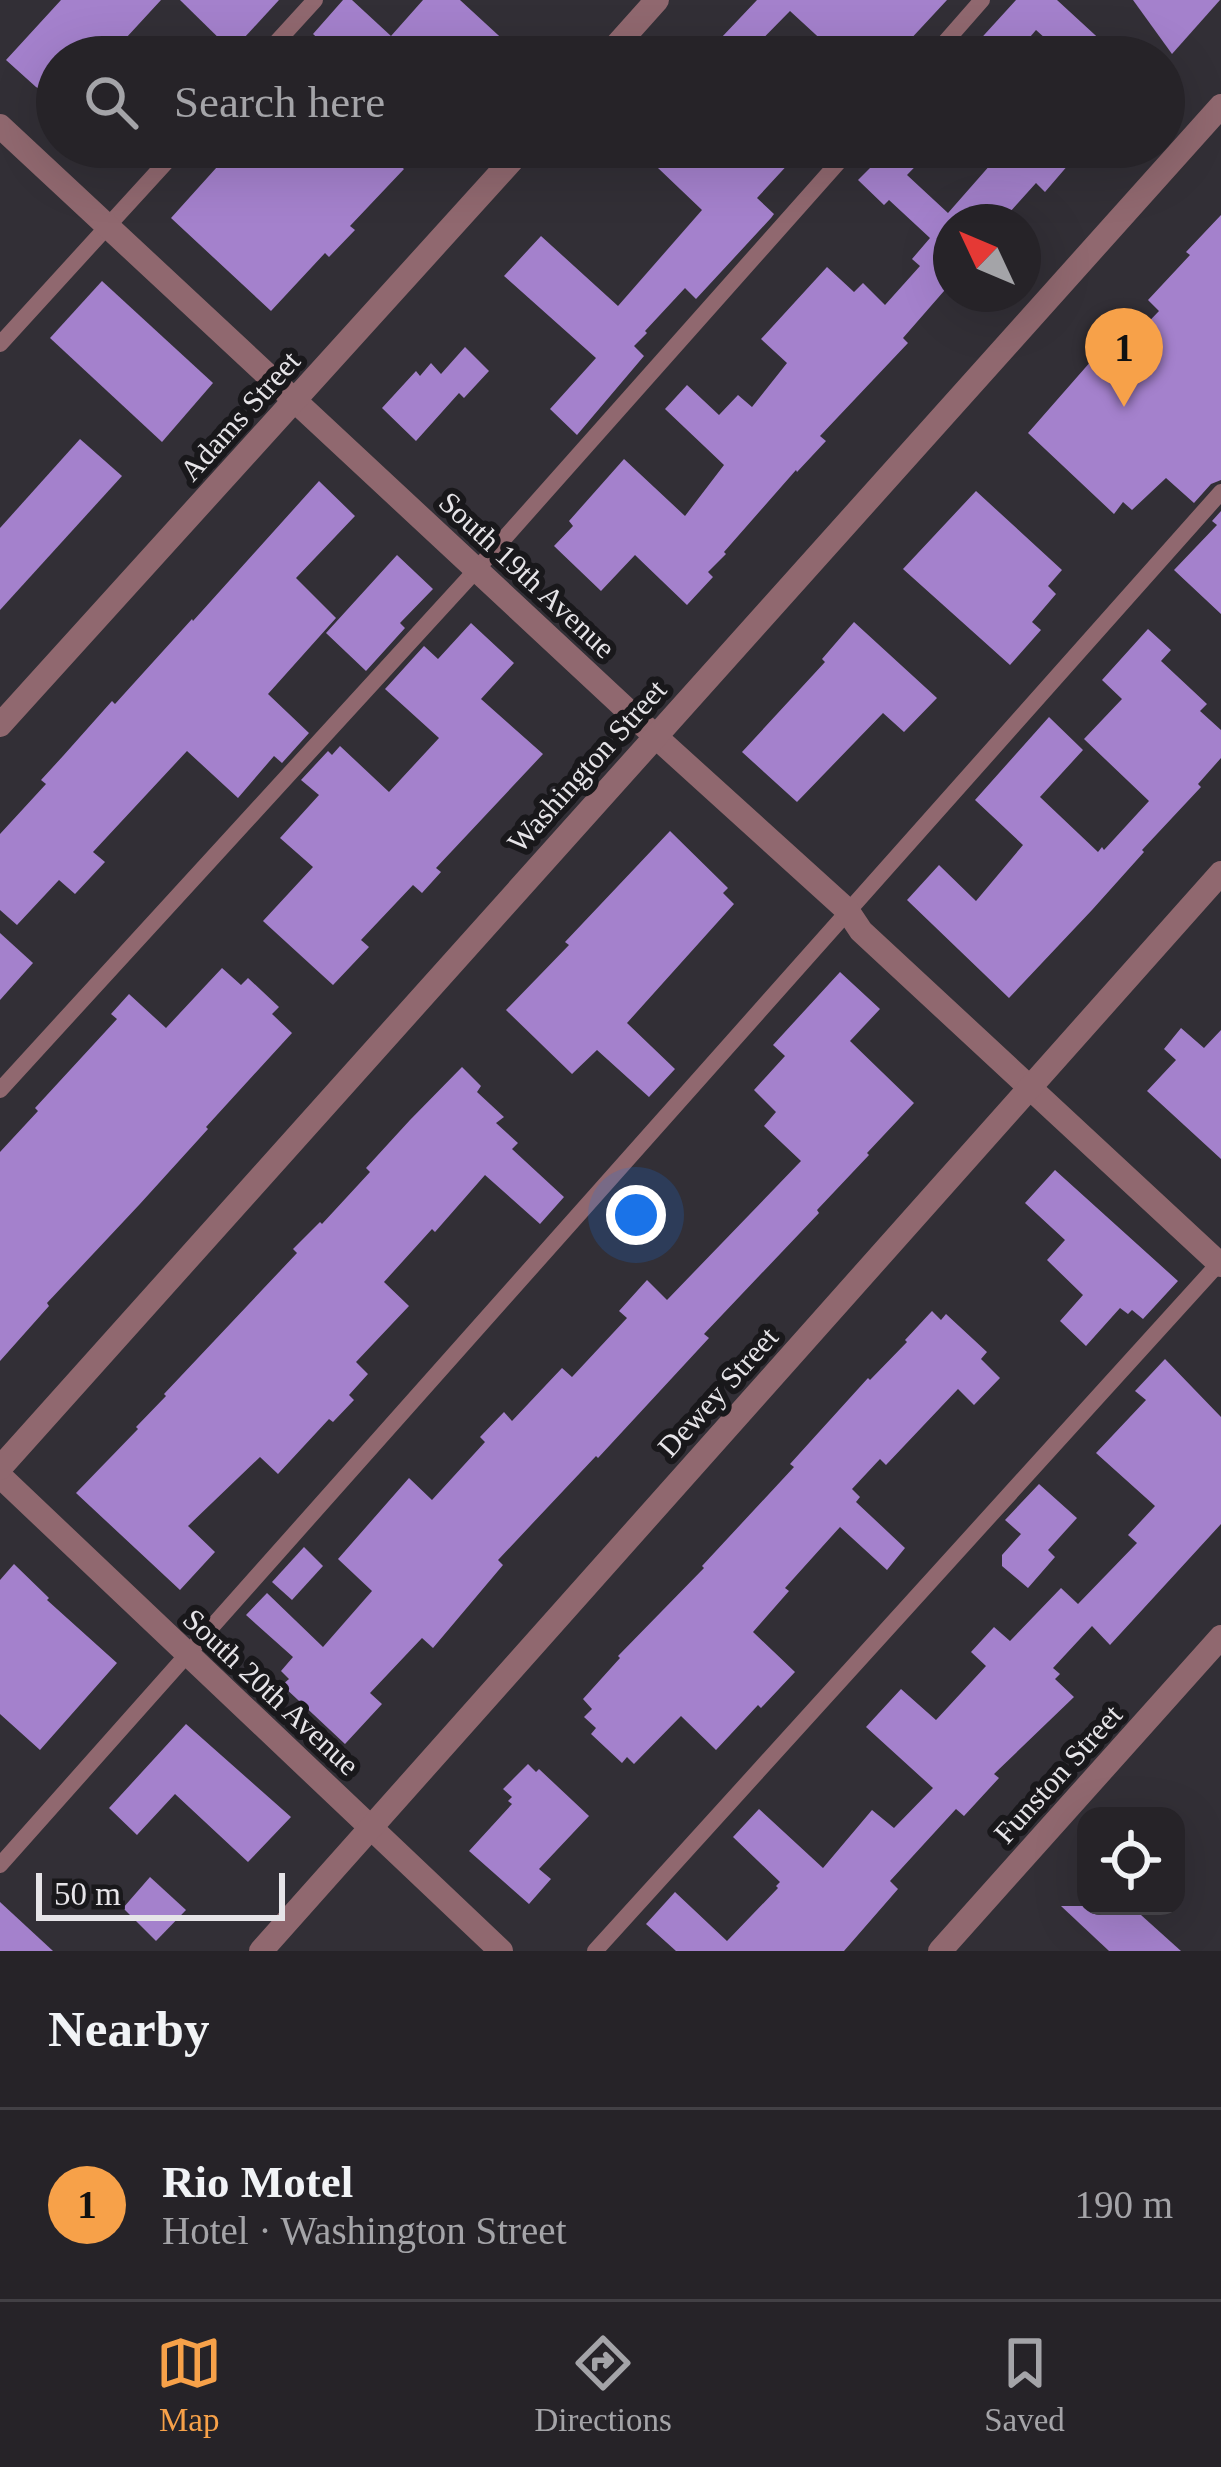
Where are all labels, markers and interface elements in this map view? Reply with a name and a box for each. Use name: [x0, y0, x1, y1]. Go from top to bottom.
search box: [36, 36, 1185, 168]
icon: search: [78, 69, 144, 135]
text: Search here: [174, 77, 385, 127]
north arrow: [933, 204, 1041, 312]
pin: 1: [1085, 308, 1163, 407]
street label: Adams Street: [173, 344, 307, 487]
street label: South 19th Avenue: [433, 485, 622, 664]
street label: Washington Street: [501, 672, 673, 858]
your location: [606, 1185, 666, 1245]
street label: Dewey Street: [651, 1320, 785, 1463]
street label: South 20th Avenue: [177, 1602, 366, 1781]
street label: Funston Street: [987, 1697, 1129, 1849]
map controls: [1077, 1807, 1185, 1915]
button: locate: [1077, 1807, 1185, 1915]
scale bar: [36, 1867, 285, 1920]
text: 50 m: [54, 1876, 121, 1912]
text: Nearby: [48, 2001, 209, 2057]
text: Rio Motel: [162, 2157, 353, 2207]
text: 1: [77, 2183, 97, 2226]
text: 190 m: [1074, 2183, 1173, 2226]
text: Hotel · Washington Street: [162, 2209, 567, 2252]
tab: Map: [156, 2330, 222, 2439]
tab: Directions: [534, 2330, 672, 2439]
tab: Saved: [984, 2330, 1065, 2439]

